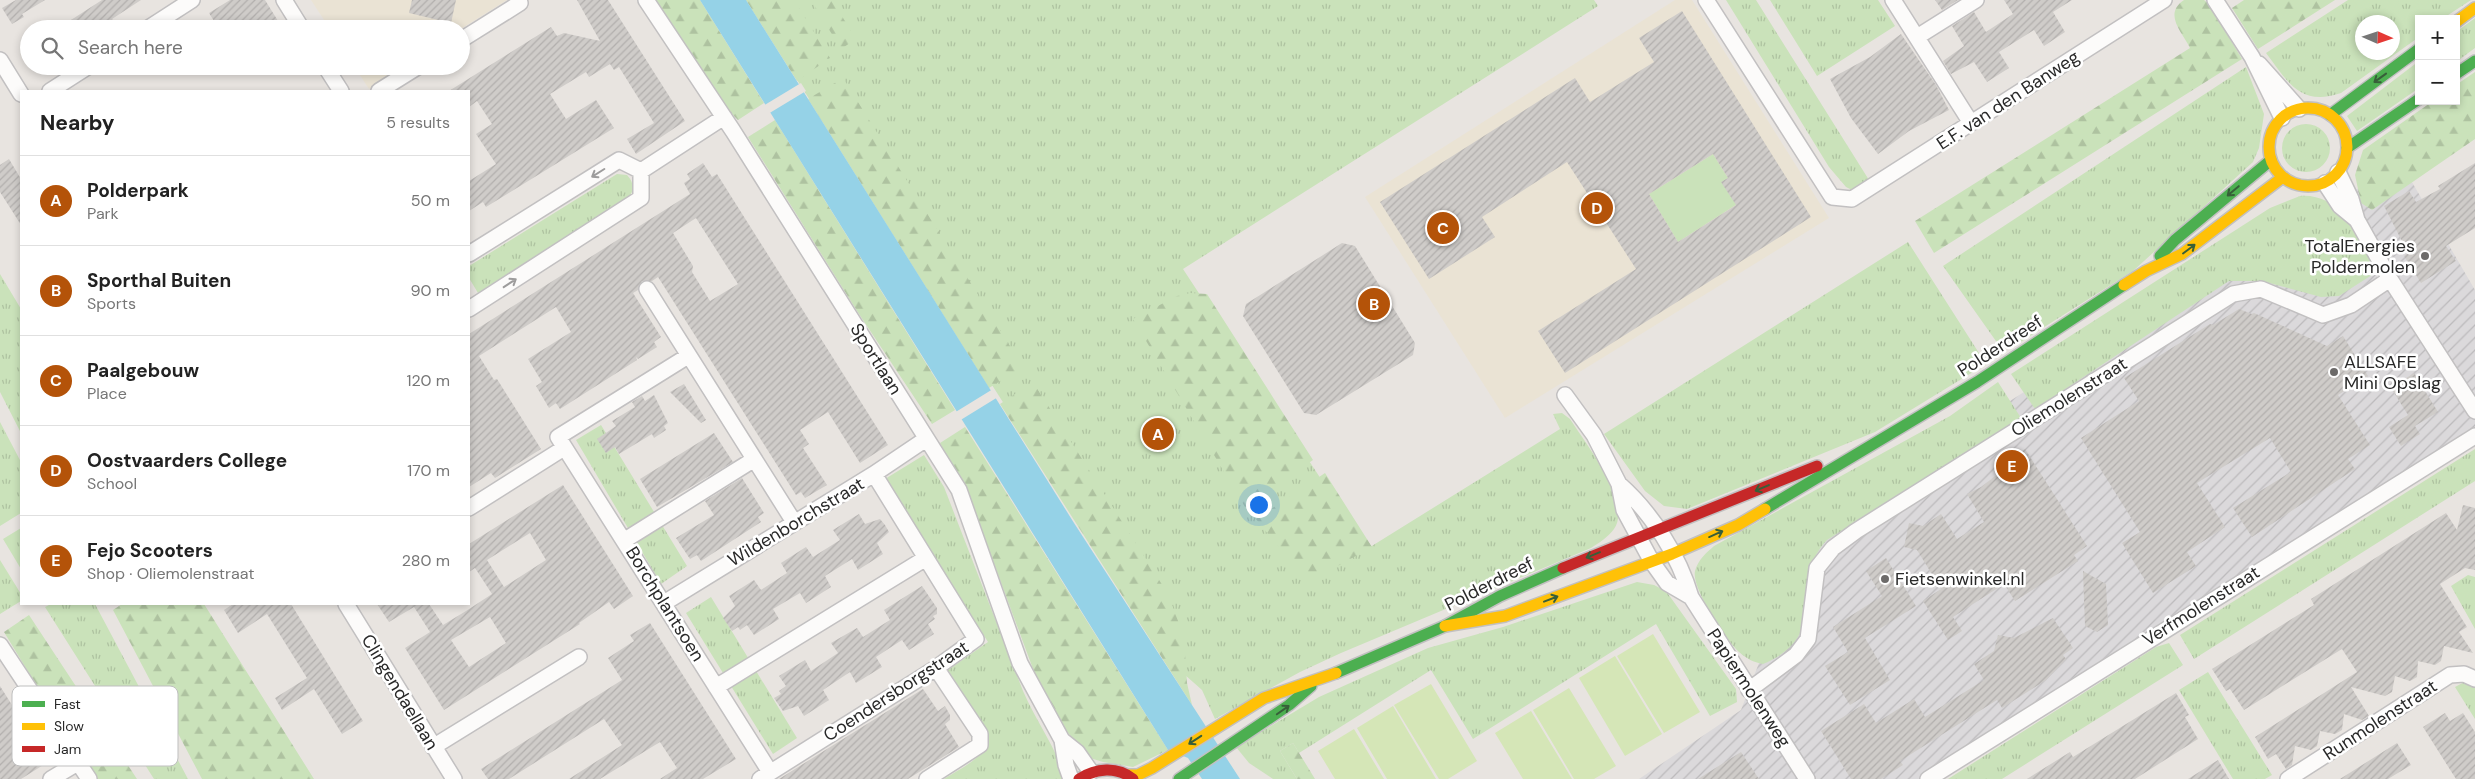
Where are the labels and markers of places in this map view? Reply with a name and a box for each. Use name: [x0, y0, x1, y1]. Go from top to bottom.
pin: D: [1581, 189, 1613, 227]
pin: C: [1427, 209, 1459, 247]
place label: TotalEnergies Poldermolen: [2305, 234, 2415, 279]
marker: TotalEnergies Poldermolen: [2419, 250, 2431, 262]
pin: B: [1358, 285, 1390, 323]
place label: ALLSAFE Mini Opslag: [2344, 350, 2441, 395]
marker: ALLSAFE Mini Opslag: [2328, 366, 2340, 378]
pin: A: [1142, 415, 1174, 453]
pin: E: [1996, 447, 2028, 485]
place label: Fietsenwinkel.nl: [1895, 567, 2024, 591]
marker: Fietsenwinkel.nl: [1879, 573, 1891, 585]

